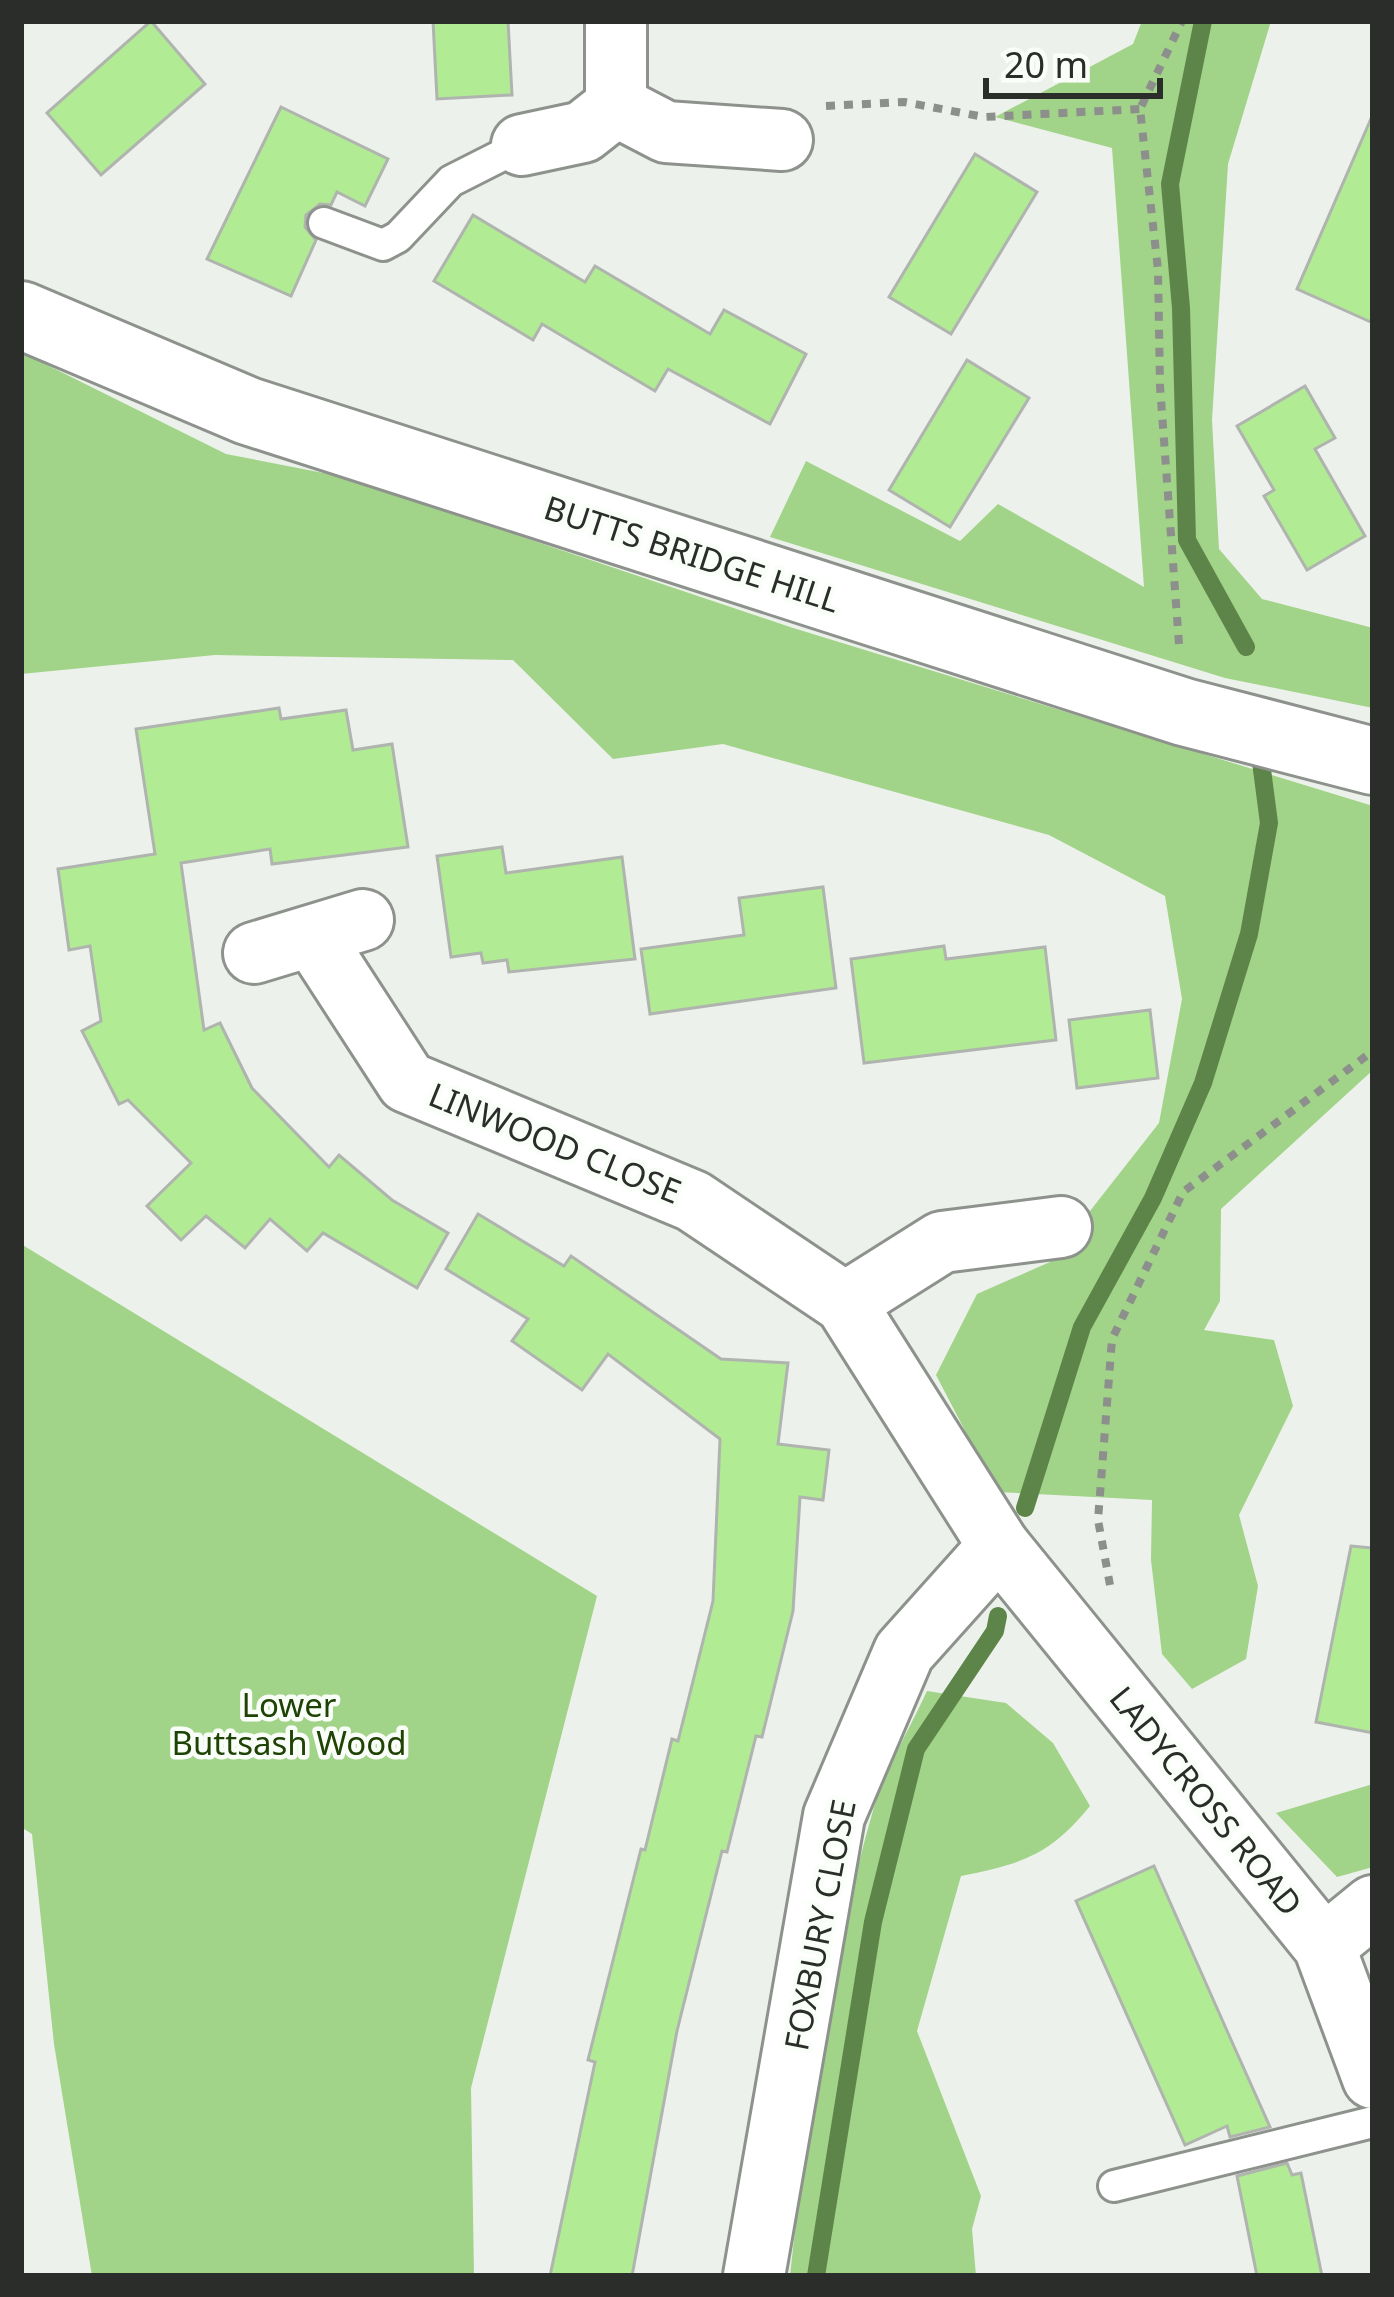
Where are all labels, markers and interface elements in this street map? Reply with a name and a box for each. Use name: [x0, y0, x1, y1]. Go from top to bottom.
scale bar: [986, 24, 1160, 98]
text: 20 m: [1004, 40, 1088, 89]
street label: BUTTS BRIDGE HILL: [539, 485, 846, 623]
street label: LINWOOD CLOSE: [423, 1072, 688, 1214]
street label: LADYCROSS ROAD: [1100, 1677, 1313, 1925]
park label: Lower Buttsash Wood: [171, 1682, 407, 1765]
street label: FOXBURY CLOSE: [773, 1796, 866, 2054]

